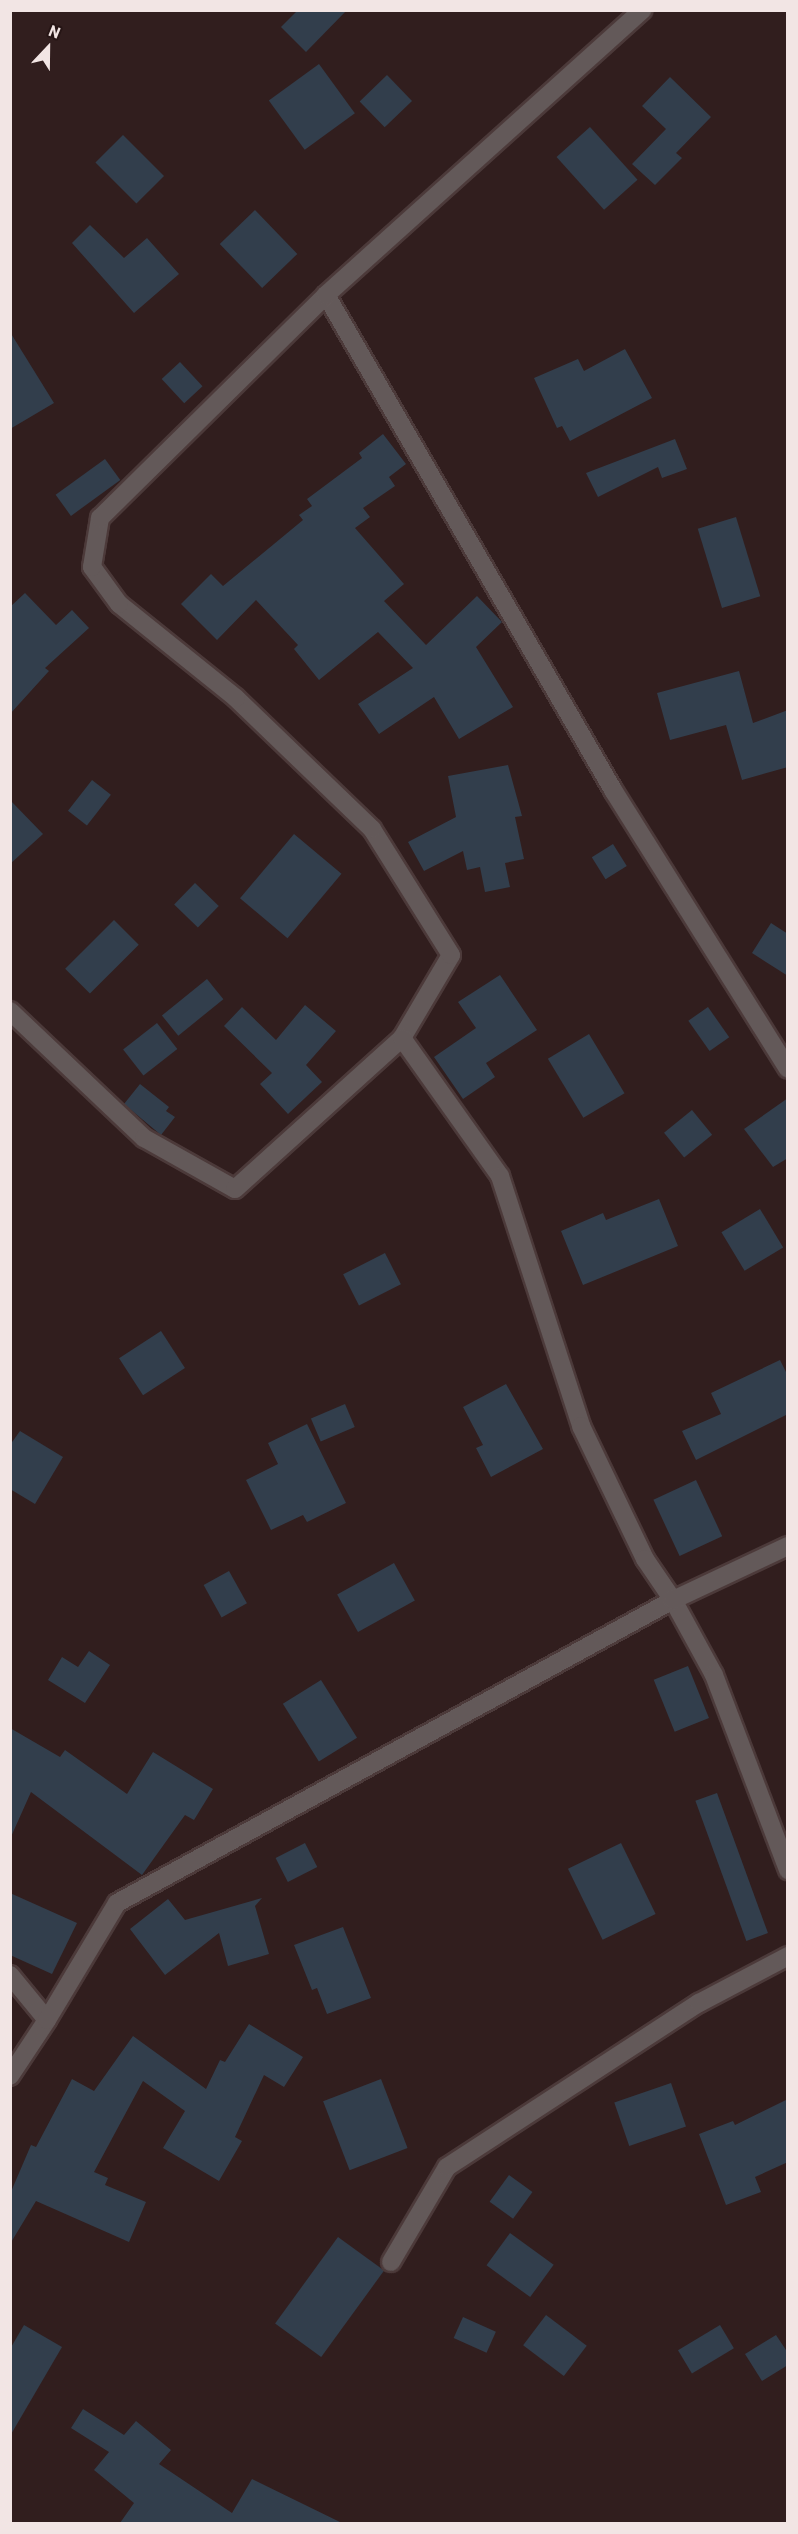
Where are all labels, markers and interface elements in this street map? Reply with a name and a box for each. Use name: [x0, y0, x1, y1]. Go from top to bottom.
north arrow: [18, 18, 78, 78]
text: N: [46, 20, 63, 42]

